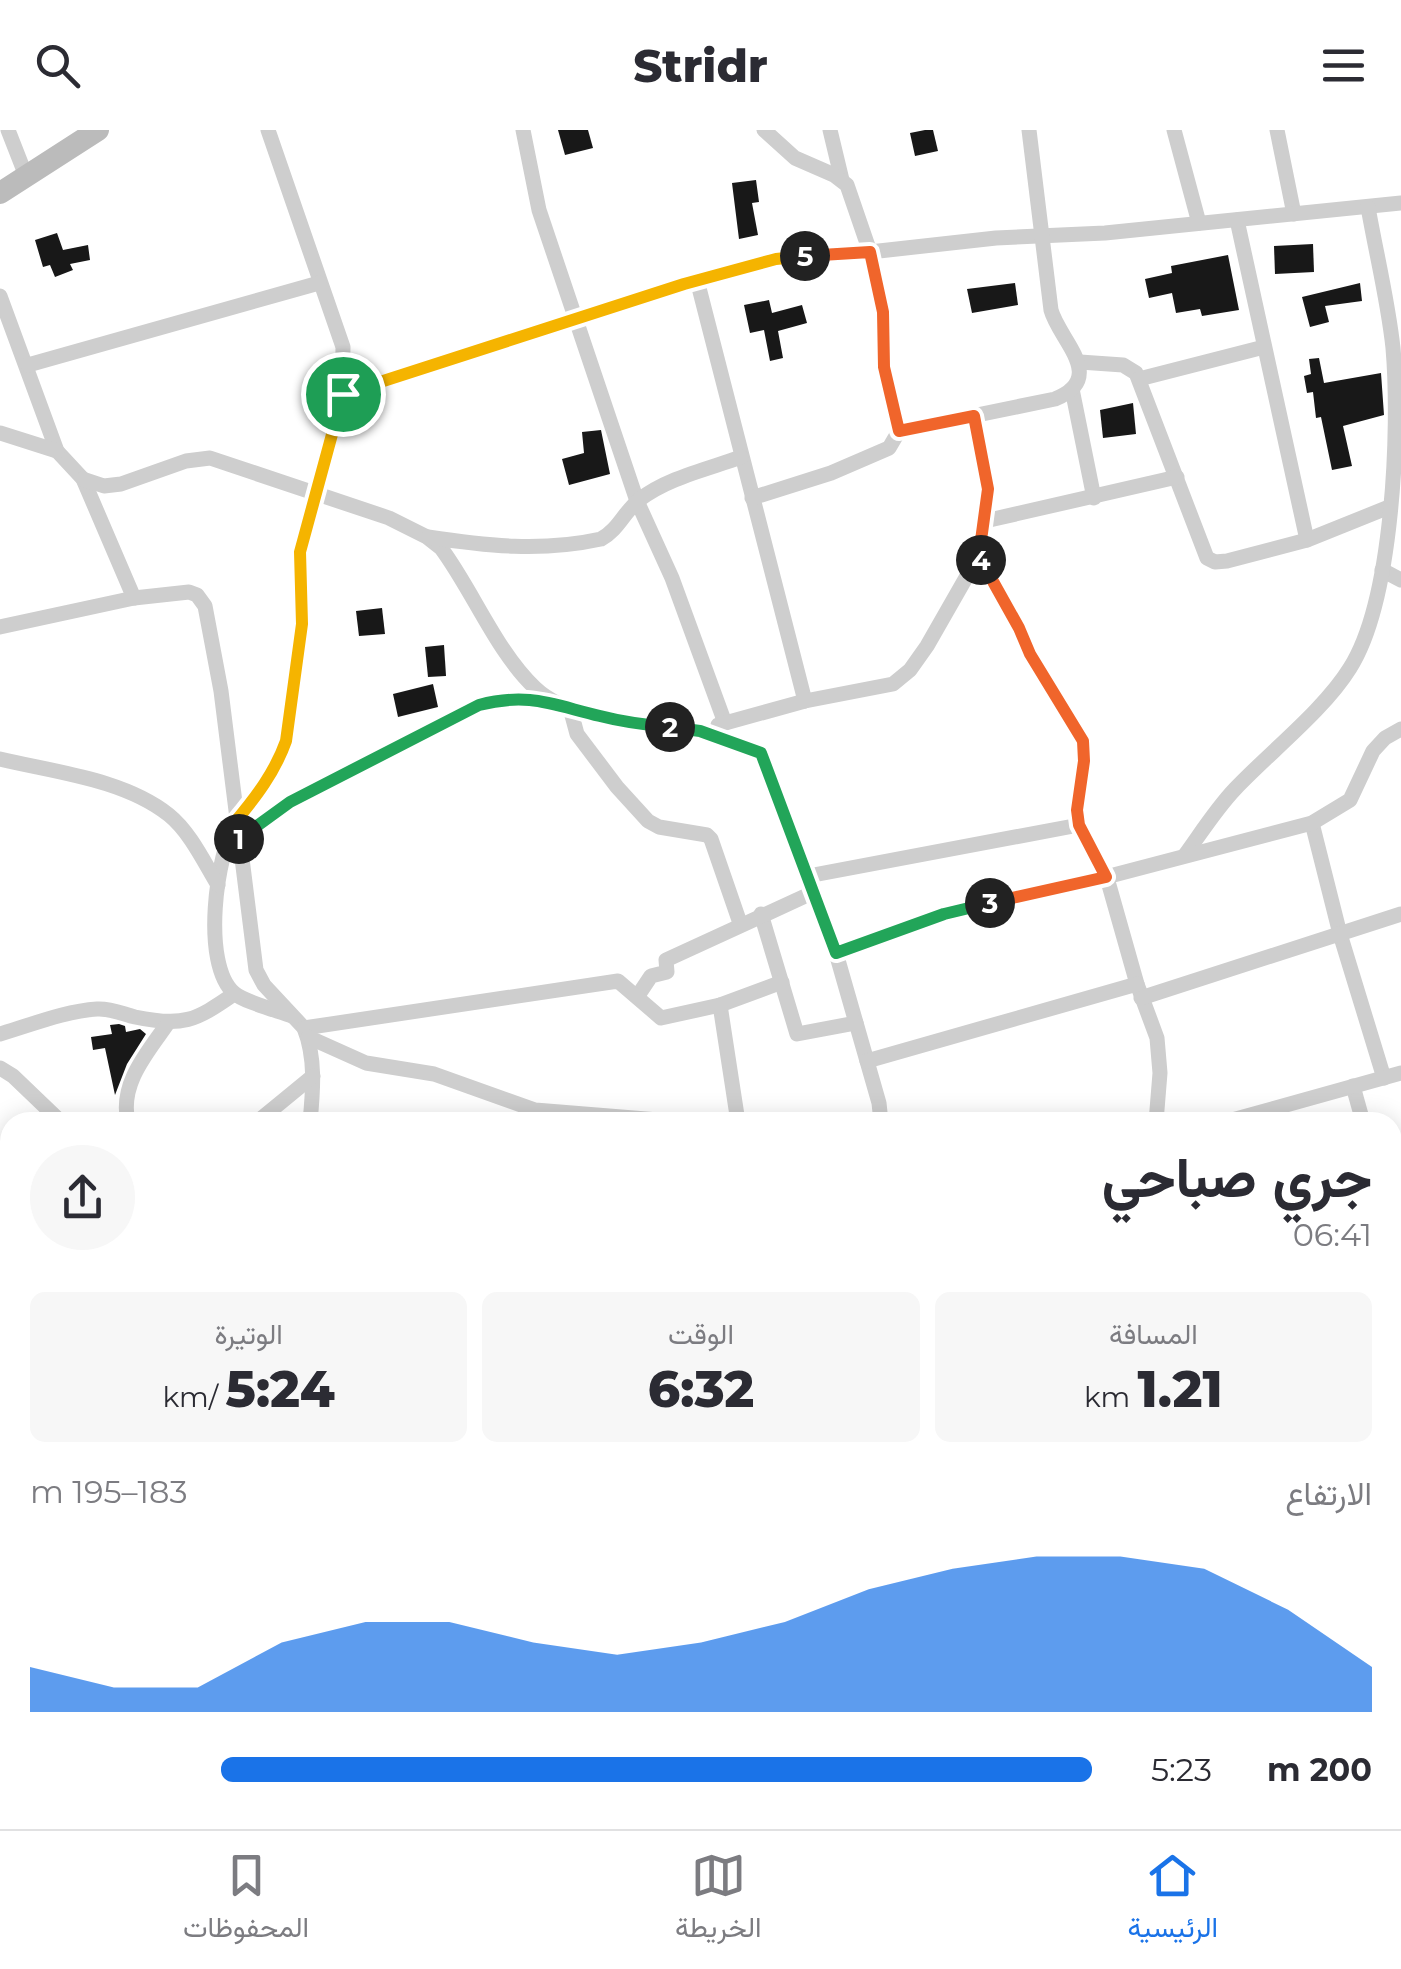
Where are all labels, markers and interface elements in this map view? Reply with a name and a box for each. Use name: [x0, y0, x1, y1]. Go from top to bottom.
icon: search: [30, 38, 85, 93]
text: Stridr: [633, 38, 768, 93]
icon: menu: [1316, 38, 1371, 93]
pin: 5: [780, 231, 830, 281]
text: 5: [797, 239, 813, 273]
pin: [301, 352, 386, 437]
icon: arrive: [316, 367, 371, 422]
pin: 4: [956, 535, 1006, 585]
text: 4: [971, 543, 991, 577]
pin: 2: [645, 702, 695, 752]
text: 2: [662, 710, 678, 744]
pin: 1: [214, 814, 264, 864]
text: 1: [234, 822, 244, 856]
pin: 3: [965, 878, 1015, 928]
text: 3: [982, 886, 998, 920]
text: جري صباحي: [1102, 1144, 1372, 1211]
button: share: [30, 1145, 135, 1250]
text: 06:41: [1293, 1215, 1372, 1254]
text: الوتيرة: [214, 1317, 283, 1351]
text: الوقت: [668, 1317, 734, 1351]
text: المسافة: [1109, 1317, 1198, 1351]
text: 5:24: [226, 1359, 335, 1420]
text: 6:32: [648, 1359, 754, 1420]
text: 1.21: [1138, 1359, 1223, 1420]
text: /km: [163, 1380, 226, 1414]
text: km: [1084, 1380, 1138, 1414]
text: 183–195 m: [30, 1472, 188, 1511]
text: الارتفاع: [1285, 1474, 1372, 1513]
text: 5:23: [1151, 1750, 1212, 1789]
text: 200 m: [1267, 1750, 1372, 1789]
tab: المحفوظات: [183, 1848, 309, 1952]
tab: الخريطة: [675, 1848, 762, 1952]
tab: الرئيسية: [1128, 1848, 1218, 1952]

